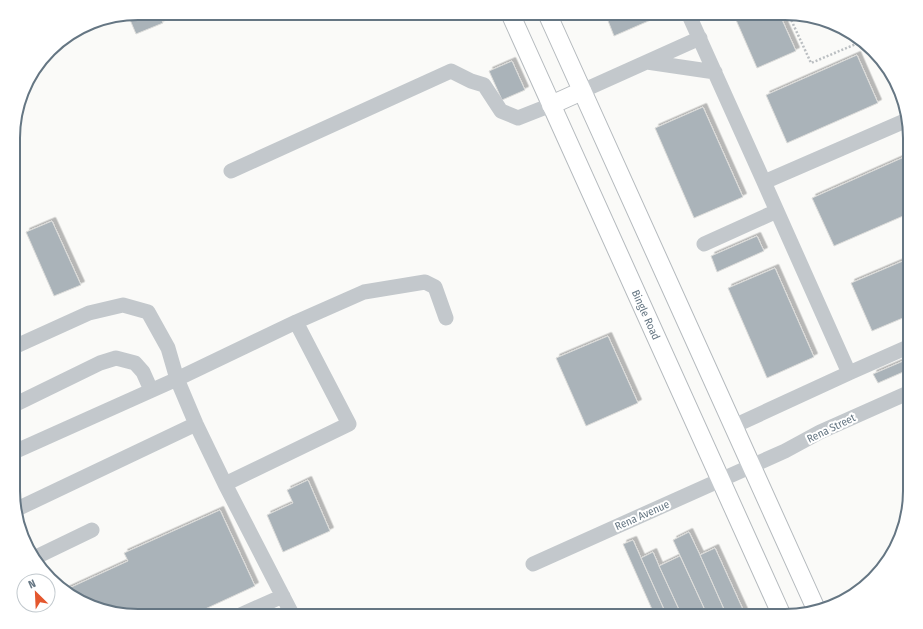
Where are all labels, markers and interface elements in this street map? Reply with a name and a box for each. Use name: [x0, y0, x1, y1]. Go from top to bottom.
street label: Bingle Road: [629, 288, 663, 342]
street label: Rena Street: [805, 411, 858, 446]
street label: Rena Avenue: [613, 498, 671, 533]
north arrow: [16, 573, 56, 613]
text: N: [26, 577, 38, 592]

